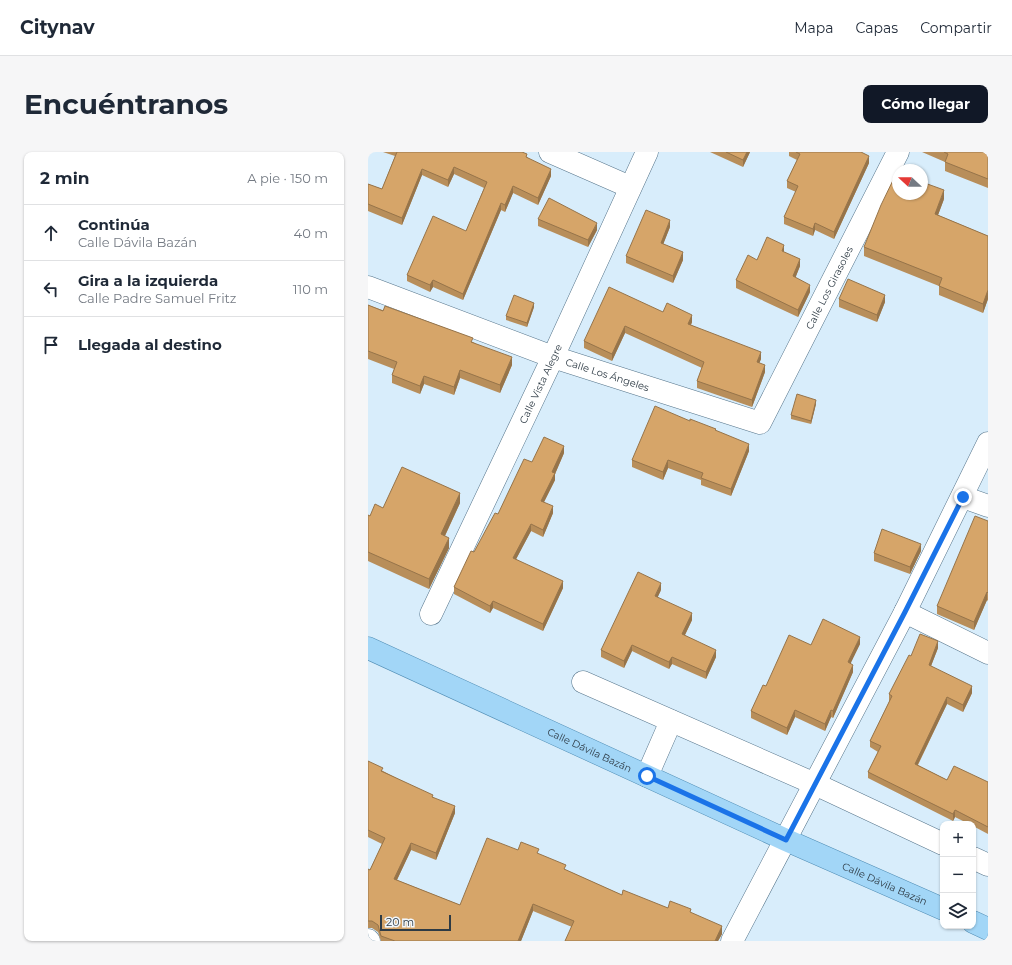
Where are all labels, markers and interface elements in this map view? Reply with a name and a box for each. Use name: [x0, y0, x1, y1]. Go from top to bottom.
text: Citynav: [20, 16, 95, 39]
text: Mapa: [794, 19, 834, 37]
text: Capas: [856, 19, 898, 37]
text: Compartir: [920, 19, 992, 37]
button: Cómo llegar: [863, 85, 988, 123]
text: Encuéntranos: [24, 87, 228, 121]
north arrow: [892, 164, 928, 200]
text: 2 min: [40, 168, 90, 188]
text: A pie · 150 m: [247, 170, 328, 186]
text: Continúa: [78, 215, 150, 234]
icon: ahead: [40, 222, 62, 244]
text: 40 m: [294, 225, 328, 241]
text: Calle Dávila Bazán: [78, 234, 197, 250]
street label: Calle Los Girasoles: [803, 244, 856, 332]
text: Gira a la izquierda: [78, 271, 218, 290]
icon: left: [40, 278, 62, 300]
text: 110 m: [293, 281, 328, 297]
text: Calle Padre Samuel Fritz: [78, 290, 236, 306]
icon: arrive: [40, 334, 62, 356]
text: Llegada al destino: [78, 335, 222, 354]
street label: Calle Vista Alegre: [516, 342, 565, 426]
street label: Calle Los Ángeles: [564, 355, 651, 394]
route end: [954, 488, 972, 506]
street label: Calle Dávila Bazán: [545, 725, 634, 775]
route start: [638, 767, 656, 785]
map controls: [940, 821, 976, 929]
button: +: [940, 821, 976, 857]
button: −: [940, 857, 976, 893]
street label: Calle Dávila Bazán: [840, 860, 929, 908]
button: layers: [940, 893, 976, 929]
scale bar: [380, 913, 451, 932]
text: 20 m: [386, 915, 414, 929]

